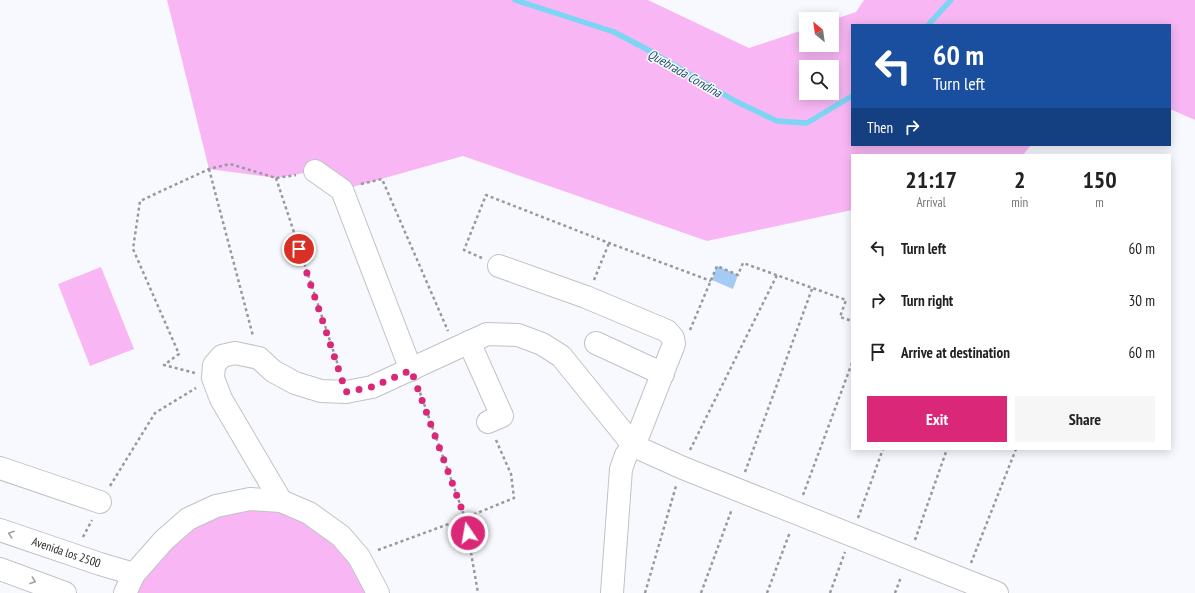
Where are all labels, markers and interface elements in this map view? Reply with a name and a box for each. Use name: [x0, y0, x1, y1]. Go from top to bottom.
north arrow: [799, 12, 839, 52]
map controls: [799, 12, 839, 100]
text: 60 m: [933, 36, 984, 73]
icon: left: [867, 40, 919, 92]
water label: Quebrada Condina: [645, 45, 725, 102]
button: search: [799, 60, 839, 100]
text: Turn left: [933, 72, 985, 95]
icon: right: [901, 116, 923, 138]
text: Then: [867, 118, 893, 137]
text: 21:17: [905, 164, 957, 195]
text: 2: [1014, 164, 1025, 195]
text: 150: [1082, 164, 1117, 195]
text: Arrival: [916, 194, 946, 211]
text: min: [1011, 194, 1028, 211]
text: m: [1095, 194, 1104, 211]
pin: [282, 232, 316, 266]
icon: left: [867, 237, 889, 259]
icon: arrive: [288, 238, 310, 260]
text: Turn left: [901, 239, 946, 258]
text: 60 m: [1129, 239, 1155, 258]
icon: right: [867, 289, 889, 311]
text: Turn right: [901, 291, 953, 310]
text: 30 m: [1129, 291, 1155, 310]
icon: arrive: [867, 341, 889, 363]
text: Arrive at destination: [901, 343, 1010, 362]
text: 60 m: [1129, 343, 1155, 362]
button: Exit: [867, 396, 1007, 442]
button: Share: [1015, 396, 1155, 442]
position arrow: [447, 512, 489, 554]
one-way arrow: [8, 530, 15, 539]
street label: Avenida los 2500: [30, 533, 103, 571]
one-way arrow: [29, 576, 36, 585]

